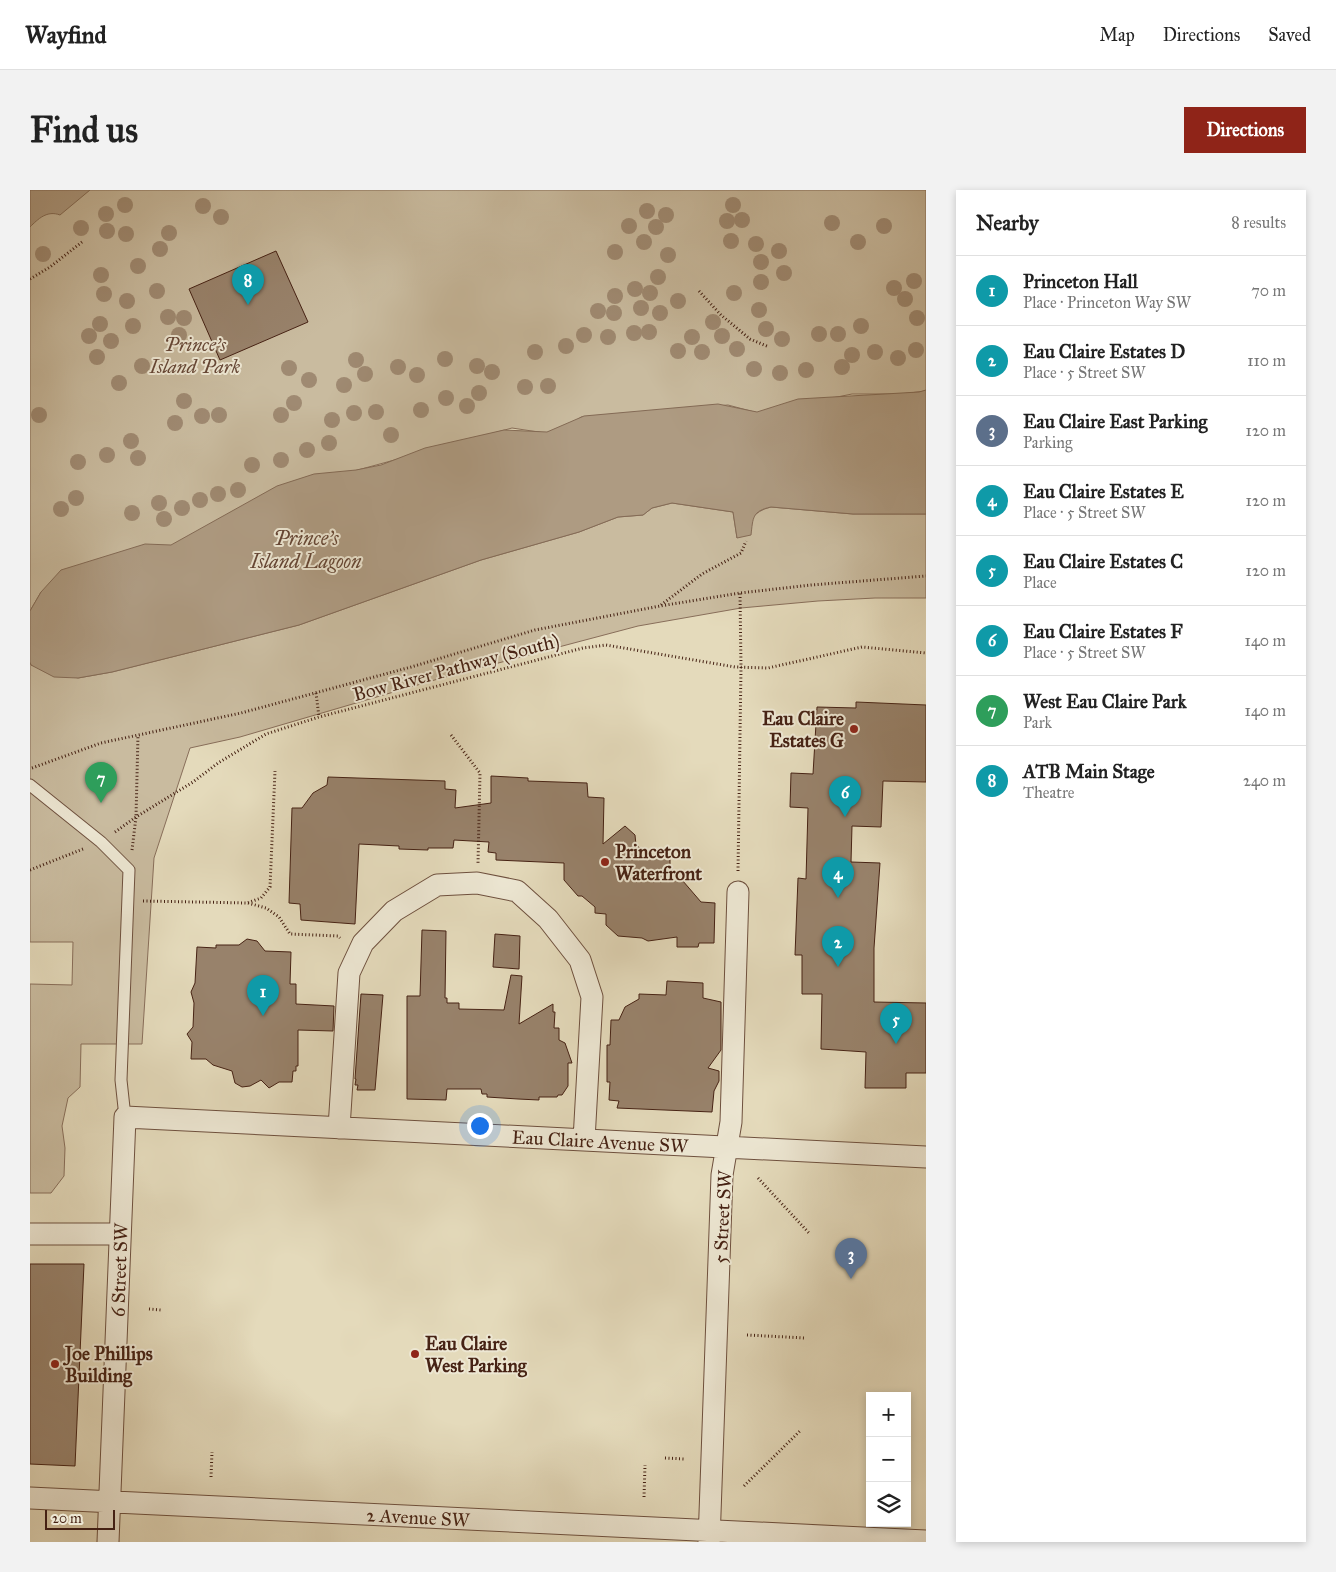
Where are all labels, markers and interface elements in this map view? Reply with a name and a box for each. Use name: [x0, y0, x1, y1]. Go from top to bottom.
text: Wayfind: [25, 20, 107, 50]
text: Map: [1099, 24, 1135, 46]
text: Directions: [1163, 24, 1240, 46]
text: Saved: [1268, 24, 1311, 46]
button: Directions: [1184, 107, 1306, 153]
text: Find us: [30, 109, 138, 152]
text: Nearby: [976, 210, 1039, 236]
text: 8 results: [1231, 213, 1286, 232]
pin: 8: [232, 264, 264, 305]
text: Princeton Hall: [1023, 270, 1138, 293]
text: 1: [989, 281, 995, 300]
text: 70 m: [1251, 281, 1286, 300]
text: Place · Princeton Way SW: [1023, 293, 1191, 312]
park label: Prince's Island Park: [149, 333, 241, 378]
text: Eau Claire Estates D: [1023, 340, 1185, 363]
text: 2: [988, 351, 996, 370]
text: 110 m: [1247, 351, 1286, 370]
text: Place · 5 Street SW: [1023, 363, 1146, 382]
text: Eau Claire East Parking: [1023, 410, 1207, 433]
text: 3: [989, 421, 995, 440]
text: 120 m: [1246, 421, 1286, 440]
text: Parking: [1023, 433, 1072, 452]
text: Eau Claire Estates E: [1023, 480, 1184, 503]
text: 4: [988, 491, 996, 510]
text: 120 m: [1246, 491, 1286, 510]
text: Place · 5 Street SW: [1023, 503, 1146, 522]
water label: Prince's Island Lagoon: [249, 526, 362, 573]
text: Eau Claire Estates C: [1023, 550, 1183, 573]
text: 5: [988, 561, 996, 580]
text: 120 m: [1246, 561, 1286, 580]
text: Place: [1023, 573, 1057, 592]
text: Eau Claire Estates F: [1023, 620, 1183, 643]
street label: Bow River Pathway (South): [350, 629, 562, 707]
text: 6: [988, 631, 996, 650]
text: 140 m: [1245, 631, 1286, 650]
text: Place · 5 Street SW: [1023, 643, 1146, 662]
text: West Eau Claire Park: [1023, 690, 1186, 713]
text: 7: [988, 701, 996, 720]
text: 140 m: [1245, 701, 1286, 720]
place label: Eau Claire Estates G: [762, 707, 844, 752]
text: Park: [1023, 713, 1052, 732]
marker: Eau Claire Estates G: [848, 723, 860, 735]
text: ATB Main Stage: [1023, 760, 1155, 783]
pin: 7: [85, 762, 117, 803]
text: 8: [988, 771, 996, 790]
text: 240 m: [1243, 771, 1286, 790]
pin: 6: [829, 776, 861, 817]
text: Theatre: [1023, 783, 1074, 802]
place label: Princeton Waterfront: [615, 840, 702, 885]
marker: Princeton Waterfront: [599, 856, 611, 868]
pin: 4: [822, 857, 854, 898]
pin: 2: [822, 926, 854, 967]
pin: 1: [247, 975, 279, 1016]
pin: 5: [880, 1003, 912, 1044]
your location: [467, 1113, 493, 1139]
street label: Eau Claire Avenue SW: [511, 1125, 690, 1158]
street label: 5 Street SW: [709, 1169, 736, 1264]
street label: 6 Street SW: [106, 1222, 133, 1317]
pin: 3: [835, 1238, 867, 1279]
place label: Eau Claire West Parking: [425, 1332, 528, 1378]
place label: Joe Phillips Building: [62, 1342, 153, 1388]
marker: Eau Claire West Parking: [409, 1348, 421, 1360]
marker: Joe Phillips Building: [49, 1358, 61, 1370]
map controls: [866, 1392, 911, 1527]
button: +: [866, 1392, 911, 1437]
button: −: [866, 1437, 911, 1482]
button: layers: [866, 1482, 911, 1527]
street label: 2 Avenue SW: [366, 1503, 471, 1532]
scale bar: [45, 1507, 115, 1530]
text: 20 m: [52, 1510, 82, 1527]

